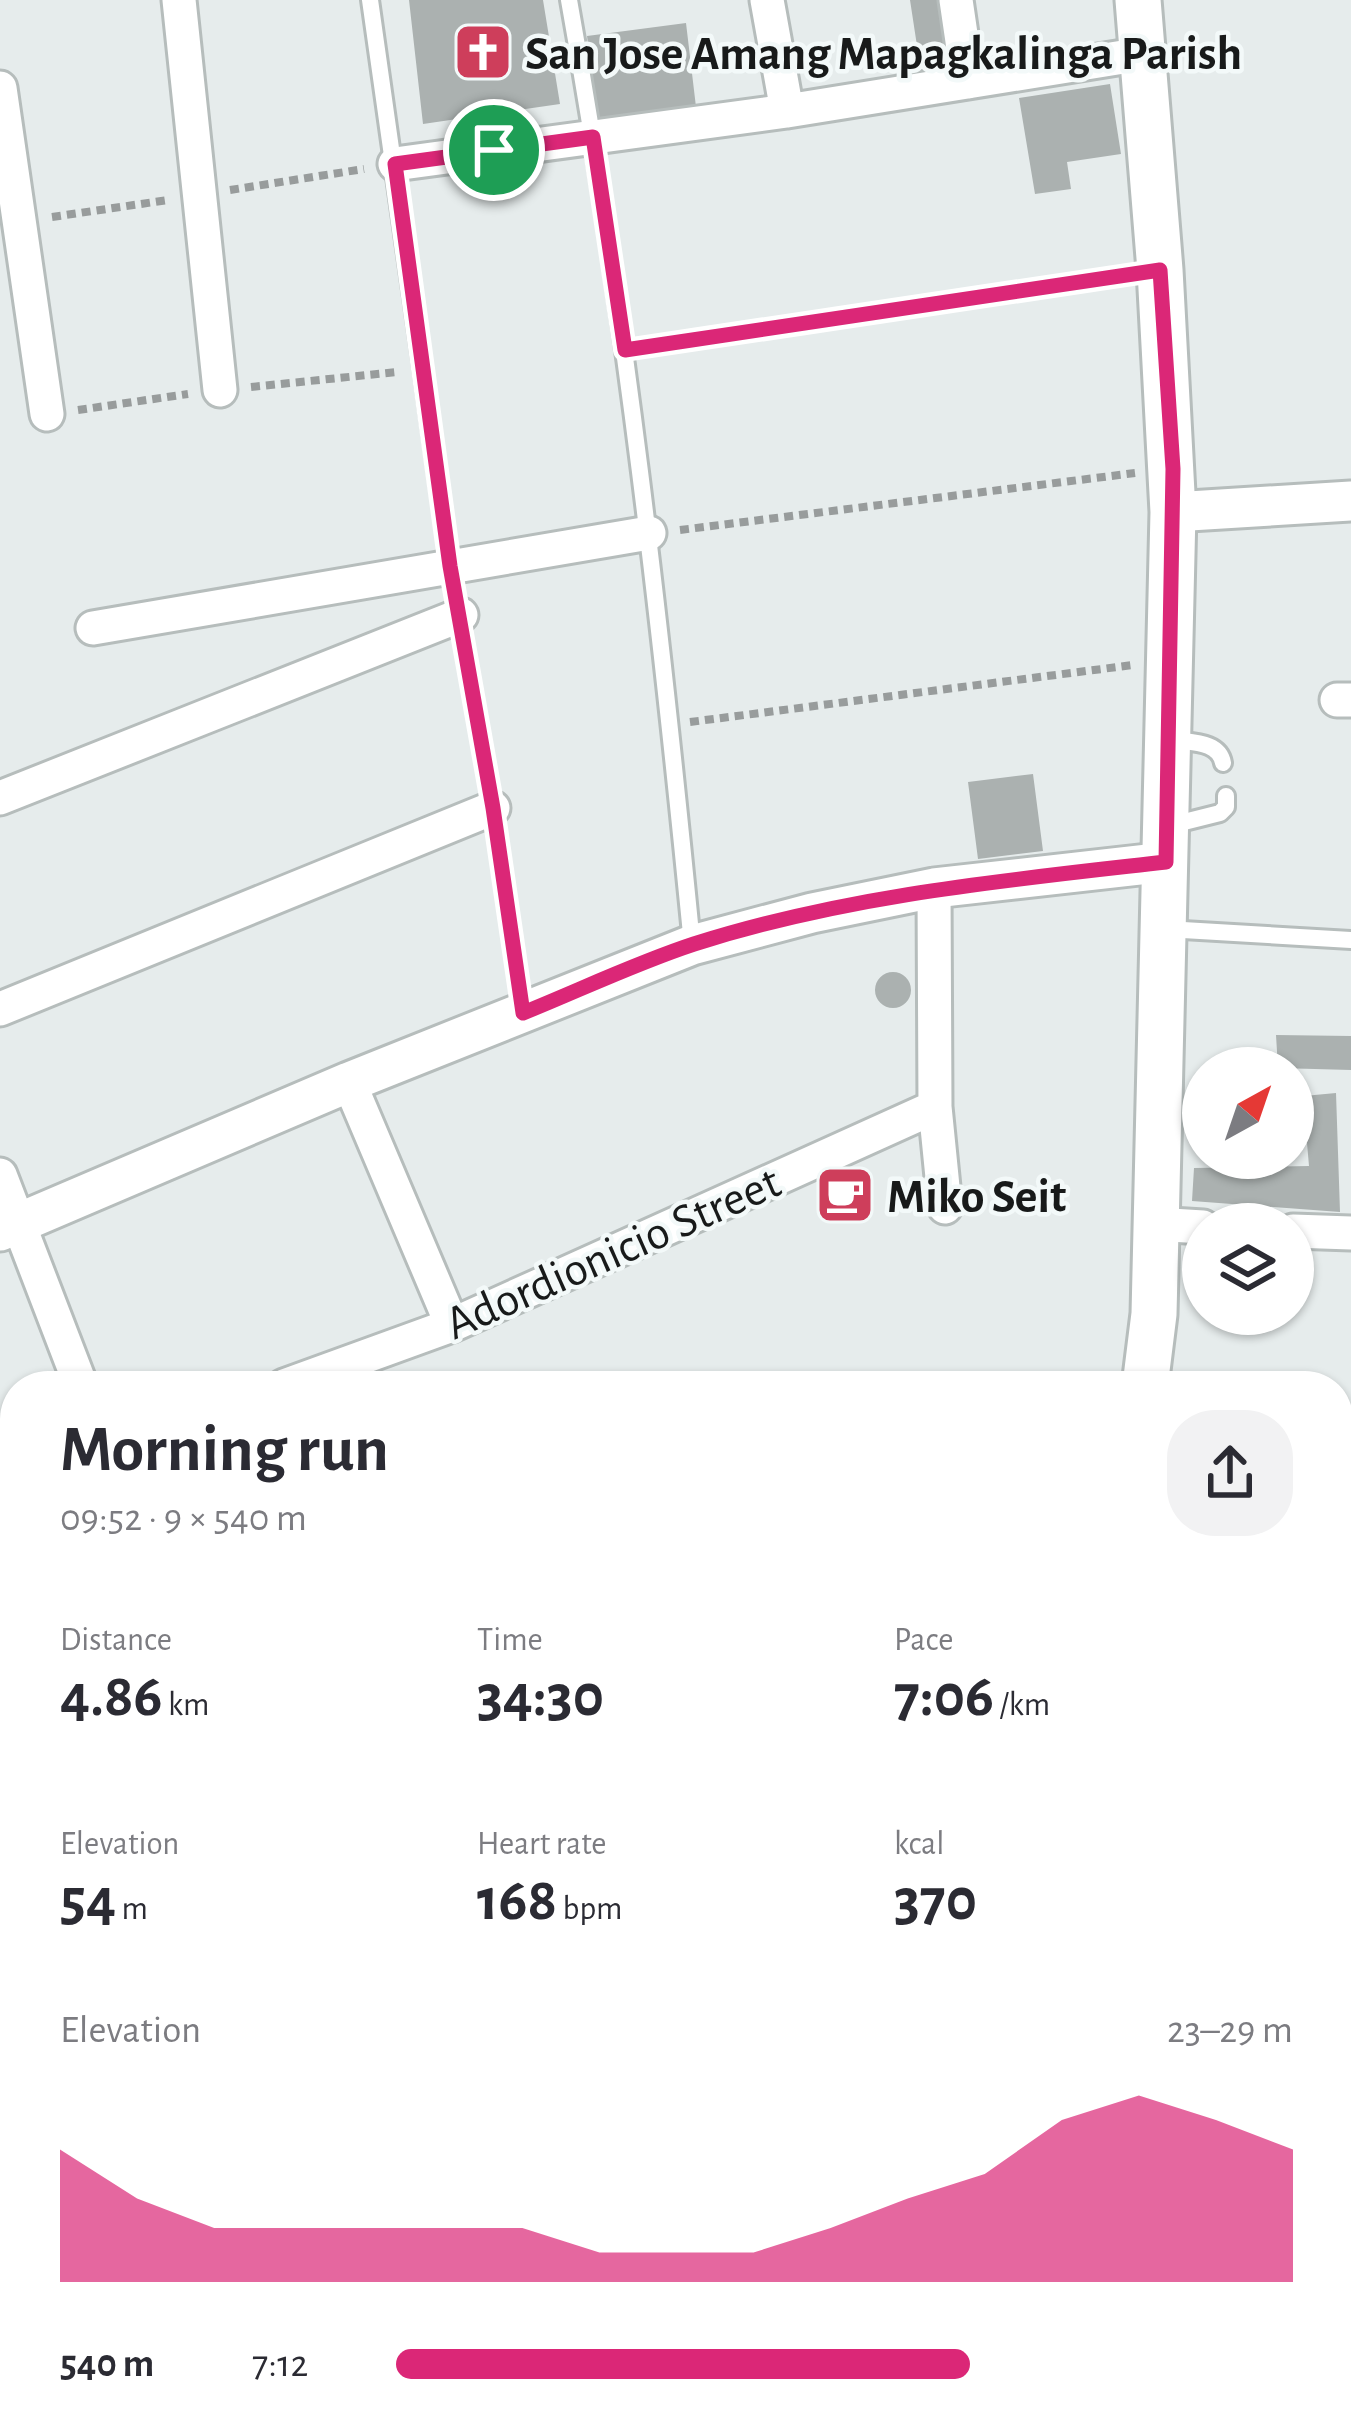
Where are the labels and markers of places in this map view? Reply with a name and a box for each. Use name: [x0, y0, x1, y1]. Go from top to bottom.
church icon: San Jose Amang Mapagkalinga Parish: [452, 21, 514, 83]
place label: San Jose Amang Mapagkalinga Parish: [525, 31, 1242, 79]
pin: [443, 99, 545, 201]
cafe icon: Miko Seit: [814, 1164, 876, 1226]
place label: Miko Seit: [887, 1174, 1066, 1222]

